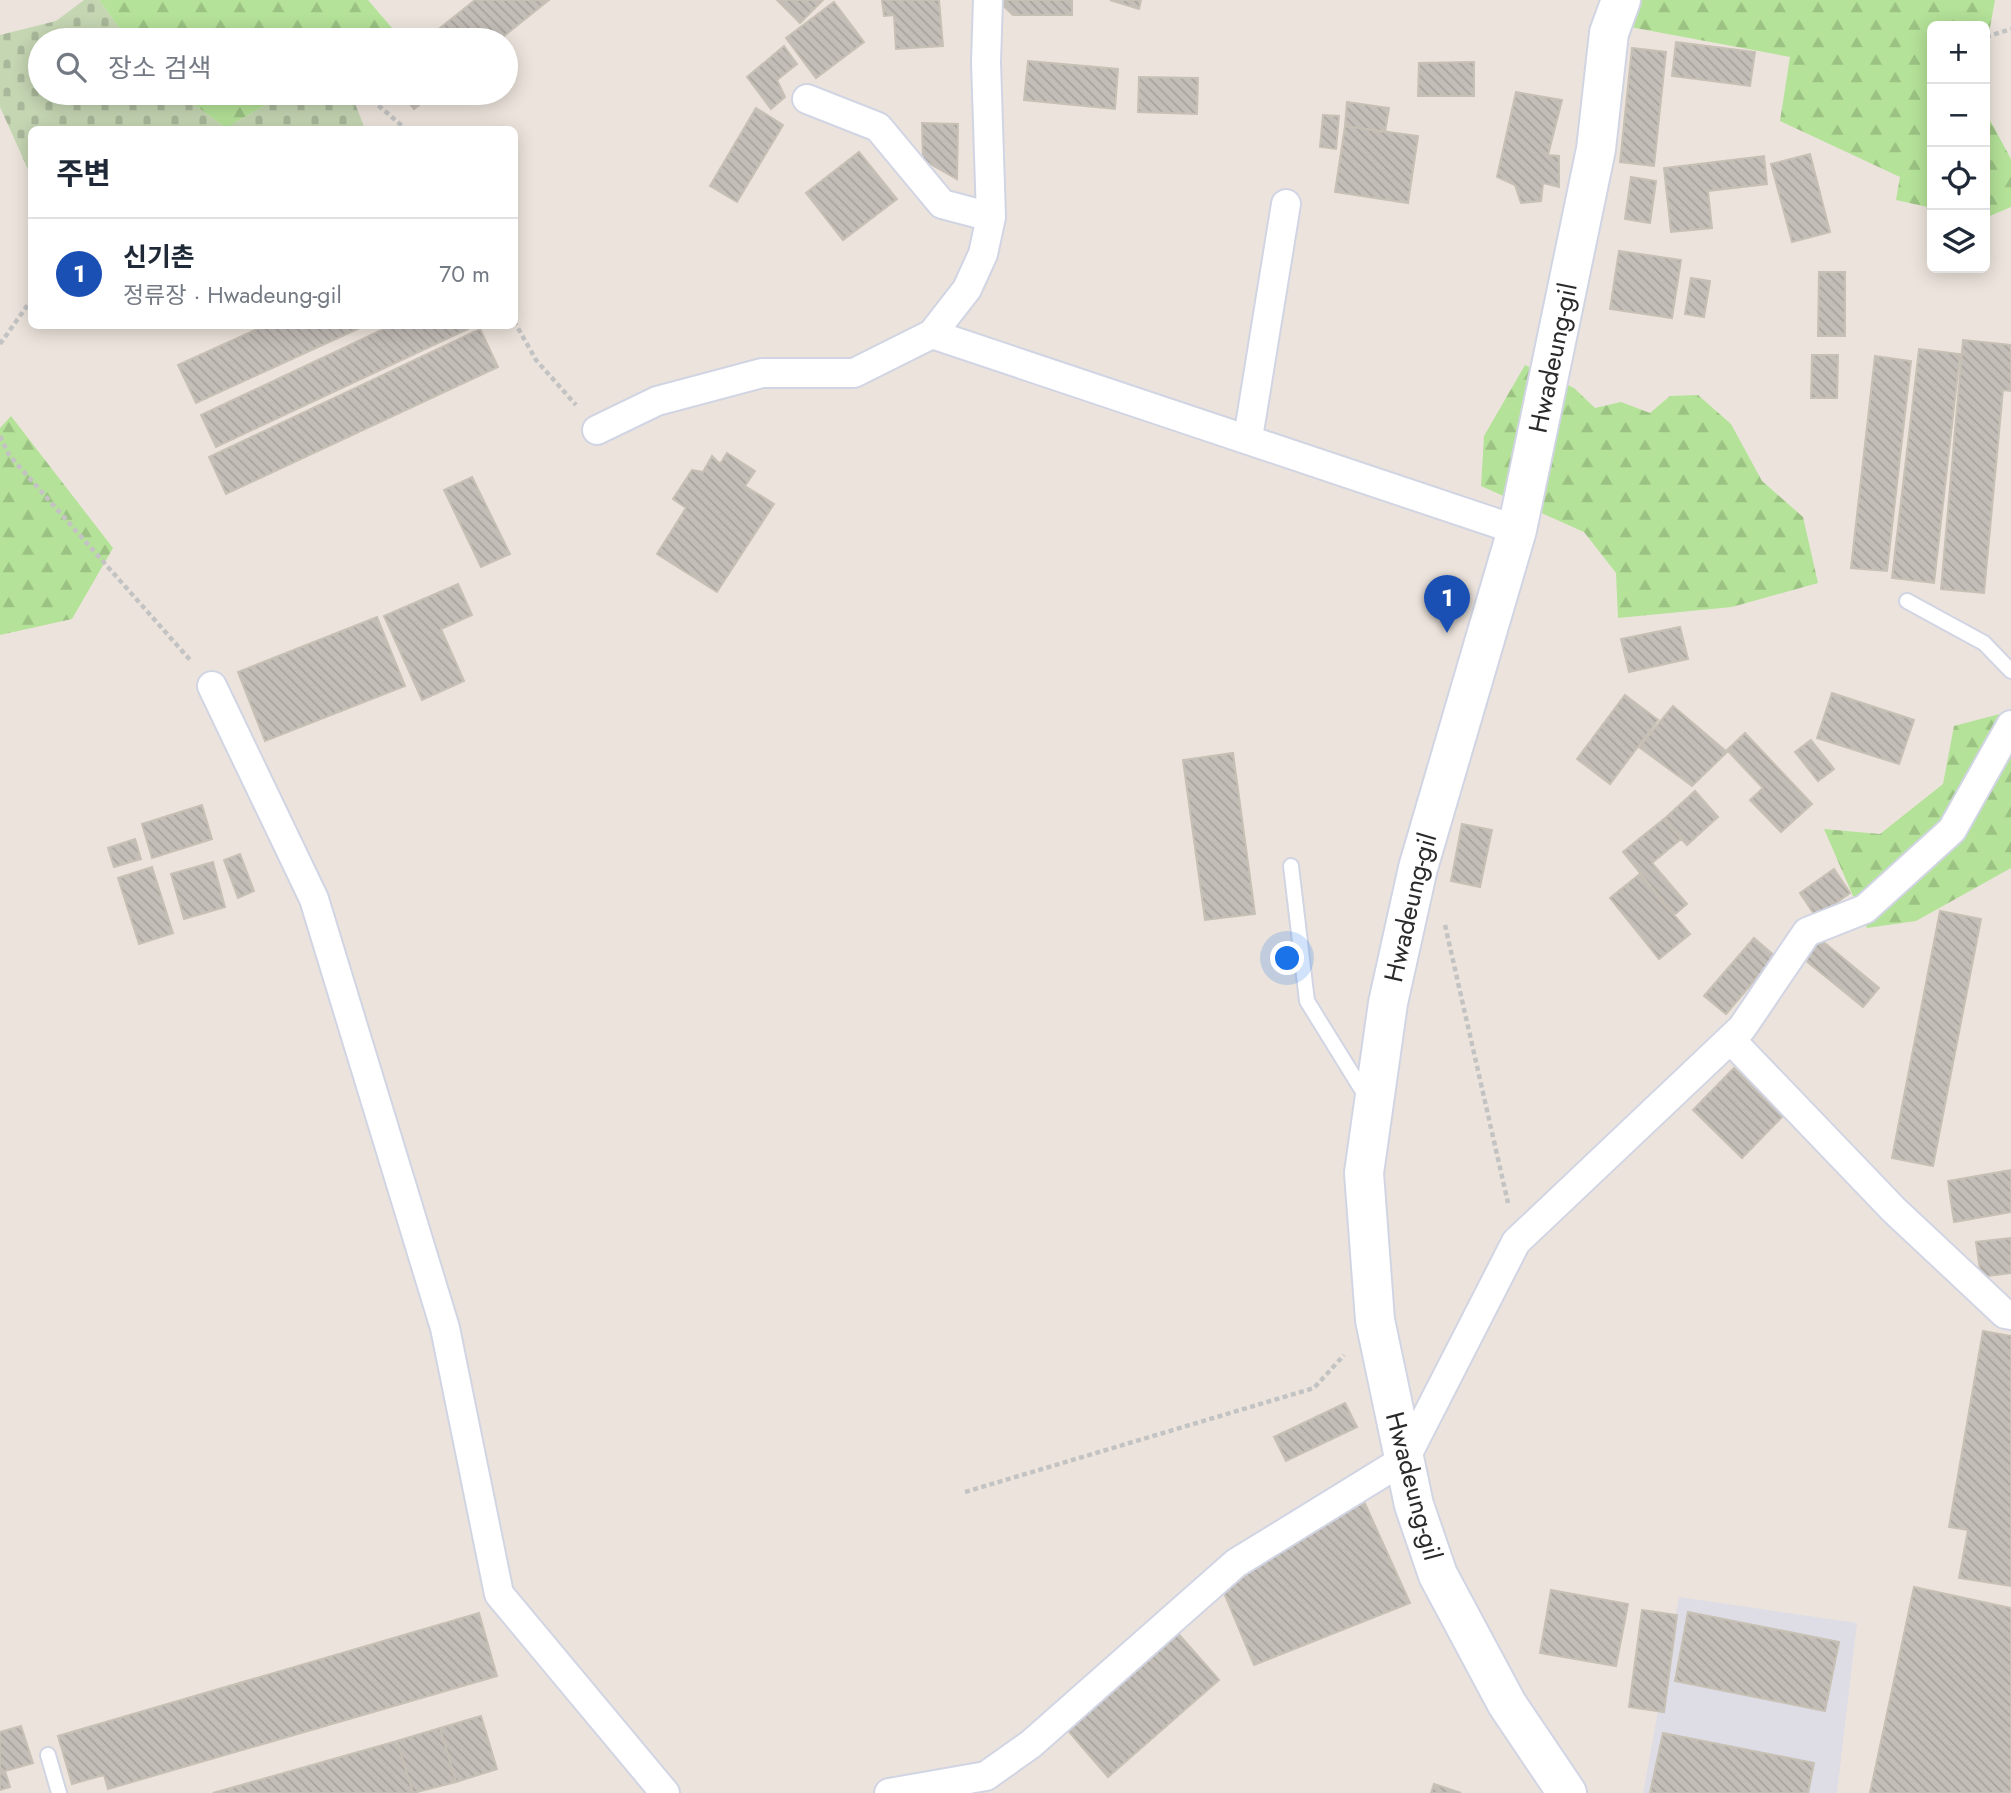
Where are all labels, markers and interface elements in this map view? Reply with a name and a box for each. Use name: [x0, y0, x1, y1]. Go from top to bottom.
map controls: [1927, 21, 1990, 273]
button: +: [1927, 21, 1990, 84]
search box: [28, 28, 518, 105]
icon: search: [52, 48, 90, 86]
text: 장소 검색: [108, 49, 211, 87]
button: −: [1927, 84, 1990, 147]
button: locate: [1927, 147, 1990, 210]
text: 주변: [56, 152, 111, 195]
button: layers: [1927, 210, 1990, 273]
text: 신기촌: [123, 238, 195, 276]
text: 1: [73, 257, 85, 291]
text: 70 m: [439, 257, 490, 291]
text: 정류장 · Hwadeung-gil: [123, 278, 342, 312]
street label: Hwadeung-gil: [1519, 280, 1587, 436]
pin: 1: [1424, 575, 1470, 633]
street label: Hwadeung-gil: [1374, 828, 1446, 986]
your location: [1270, 941, 1304, 975]
street label: Hwadeung-gil: [1376, 1408, 1452, 1564]

